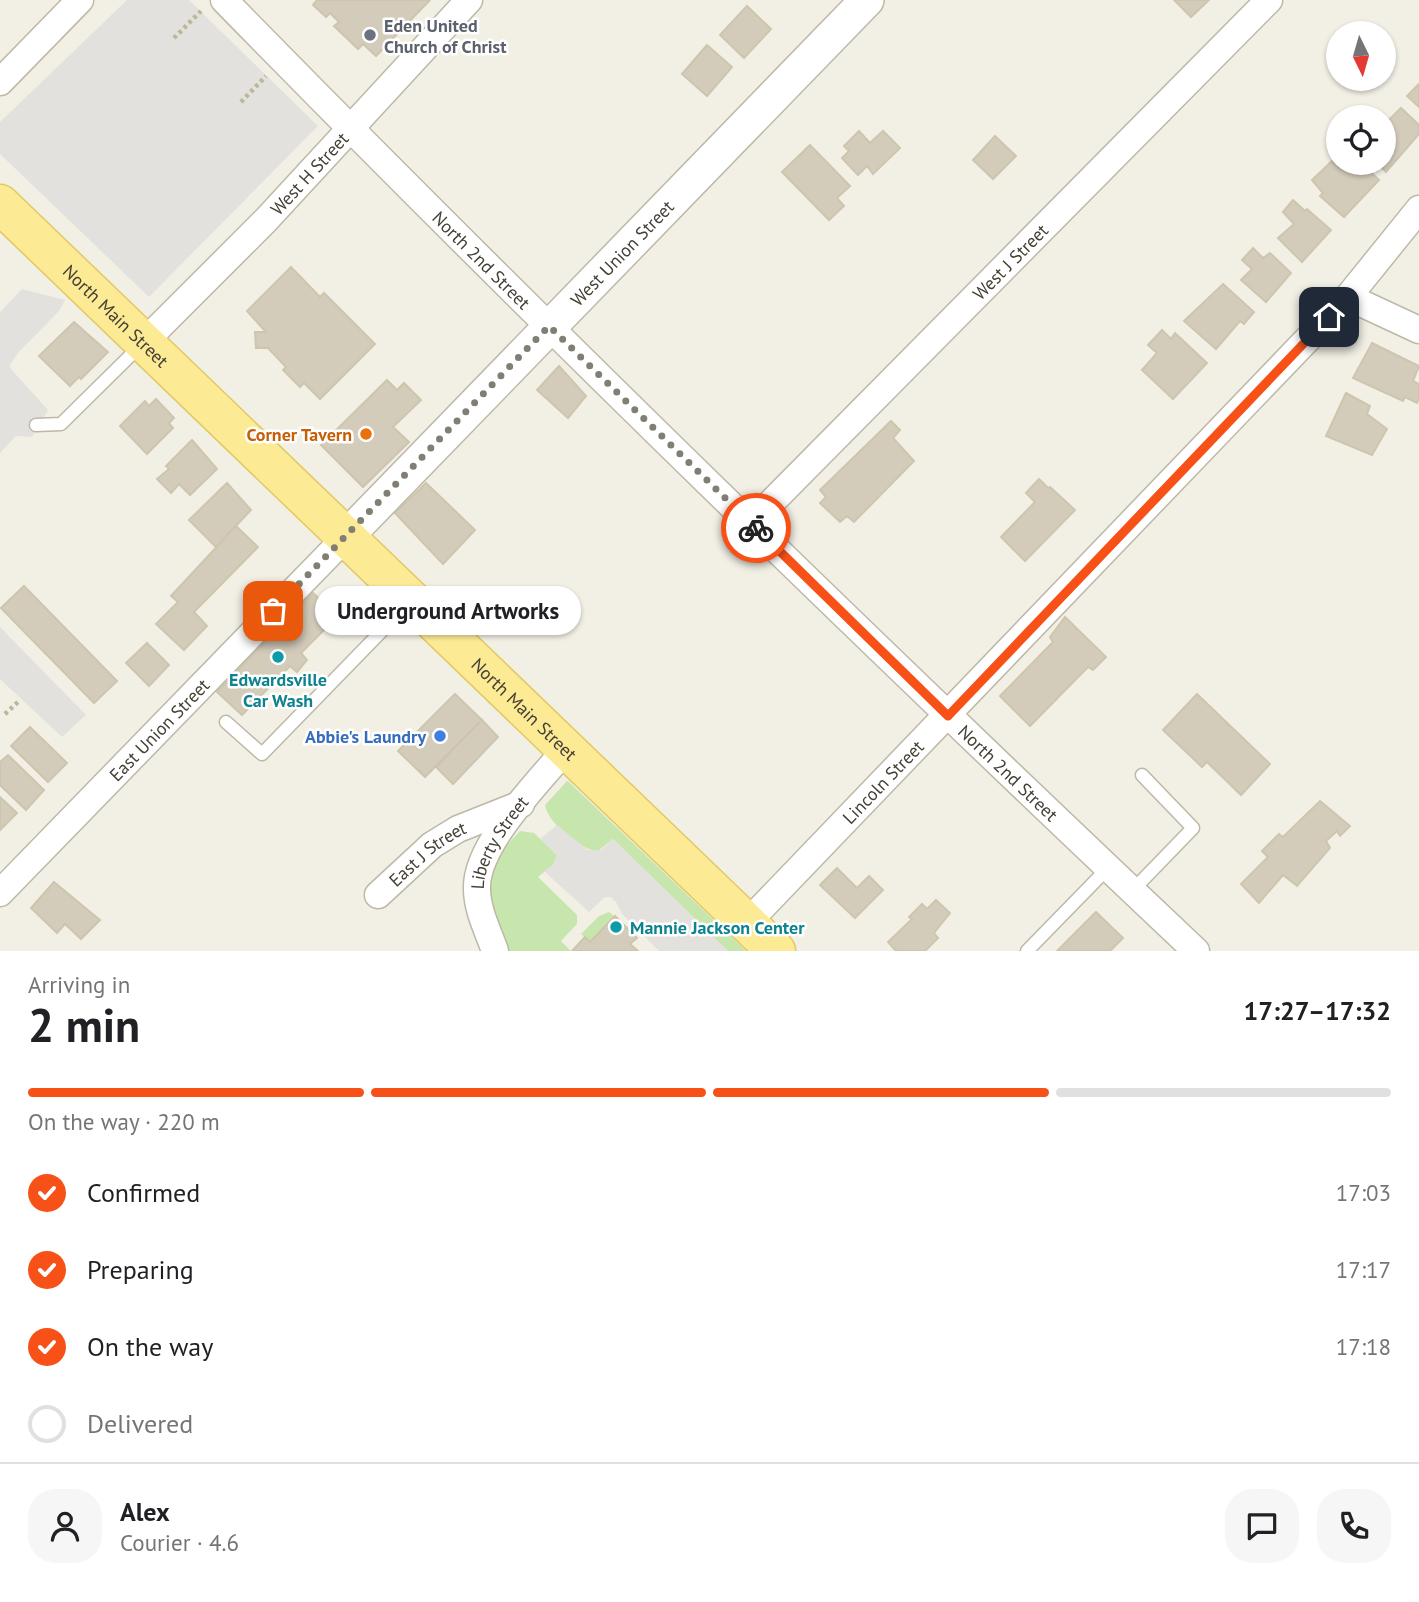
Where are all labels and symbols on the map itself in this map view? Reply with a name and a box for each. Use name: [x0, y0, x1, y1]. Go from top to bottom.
place label: Eden United Church of Christ: [384, 14, 507, 58]
north arrow: [1326, 21, 1396, 91]
marker: Eden United Church of Christ: [362, 27, 378, 43]
street label: West H Street: [265, 127, 353, 220]
street label: West Union Street: [565, 195, 678, 311]
street label: North 2nd Street: [428, 206, 536, 314]
street label: West J Street: [967, 219, 1053, 304]
street label: North Main Street: [58, 260, 174, 372]
pin: [1299, 287, 1359, 347]
place label: Corner Tavern: [246, 423, 352, 446]
marker: Corner Tavern: [358, 426, 374, 442]
courier: [721, 493, 791, 563]
pin: [243, 581, 303, 641]
callout: Underground Artworks: [315, 586, 581, 636]
marker: Edwardsville Car Wash: [270, 649, 286, 665]
street label: North Main Street: [467, 653, 582, 765]
place label: Edwardsville Car Wash: [229, 668, 327, 712]
street label: East Union Street: [104, 673, 214, 786]
street label: North 2nd Street: [954, 720, 1063, 826]
place label: Abbie's Laundry: [305, 725, 426, 748]
marker: Abbie's Laundry: [432, 728, 448, 744]
street label: Lincoln Street: [837, 735, 928, 828]
street label: Liberty Street: [465, 791, 533, 890]
street label: East J Street: [384, 816, 469, 891]
place label: Mannie Jackson Center: [630, 916, 805, 939]
marker: Mannie Jackson Center: [608, 919, 624, 935]

